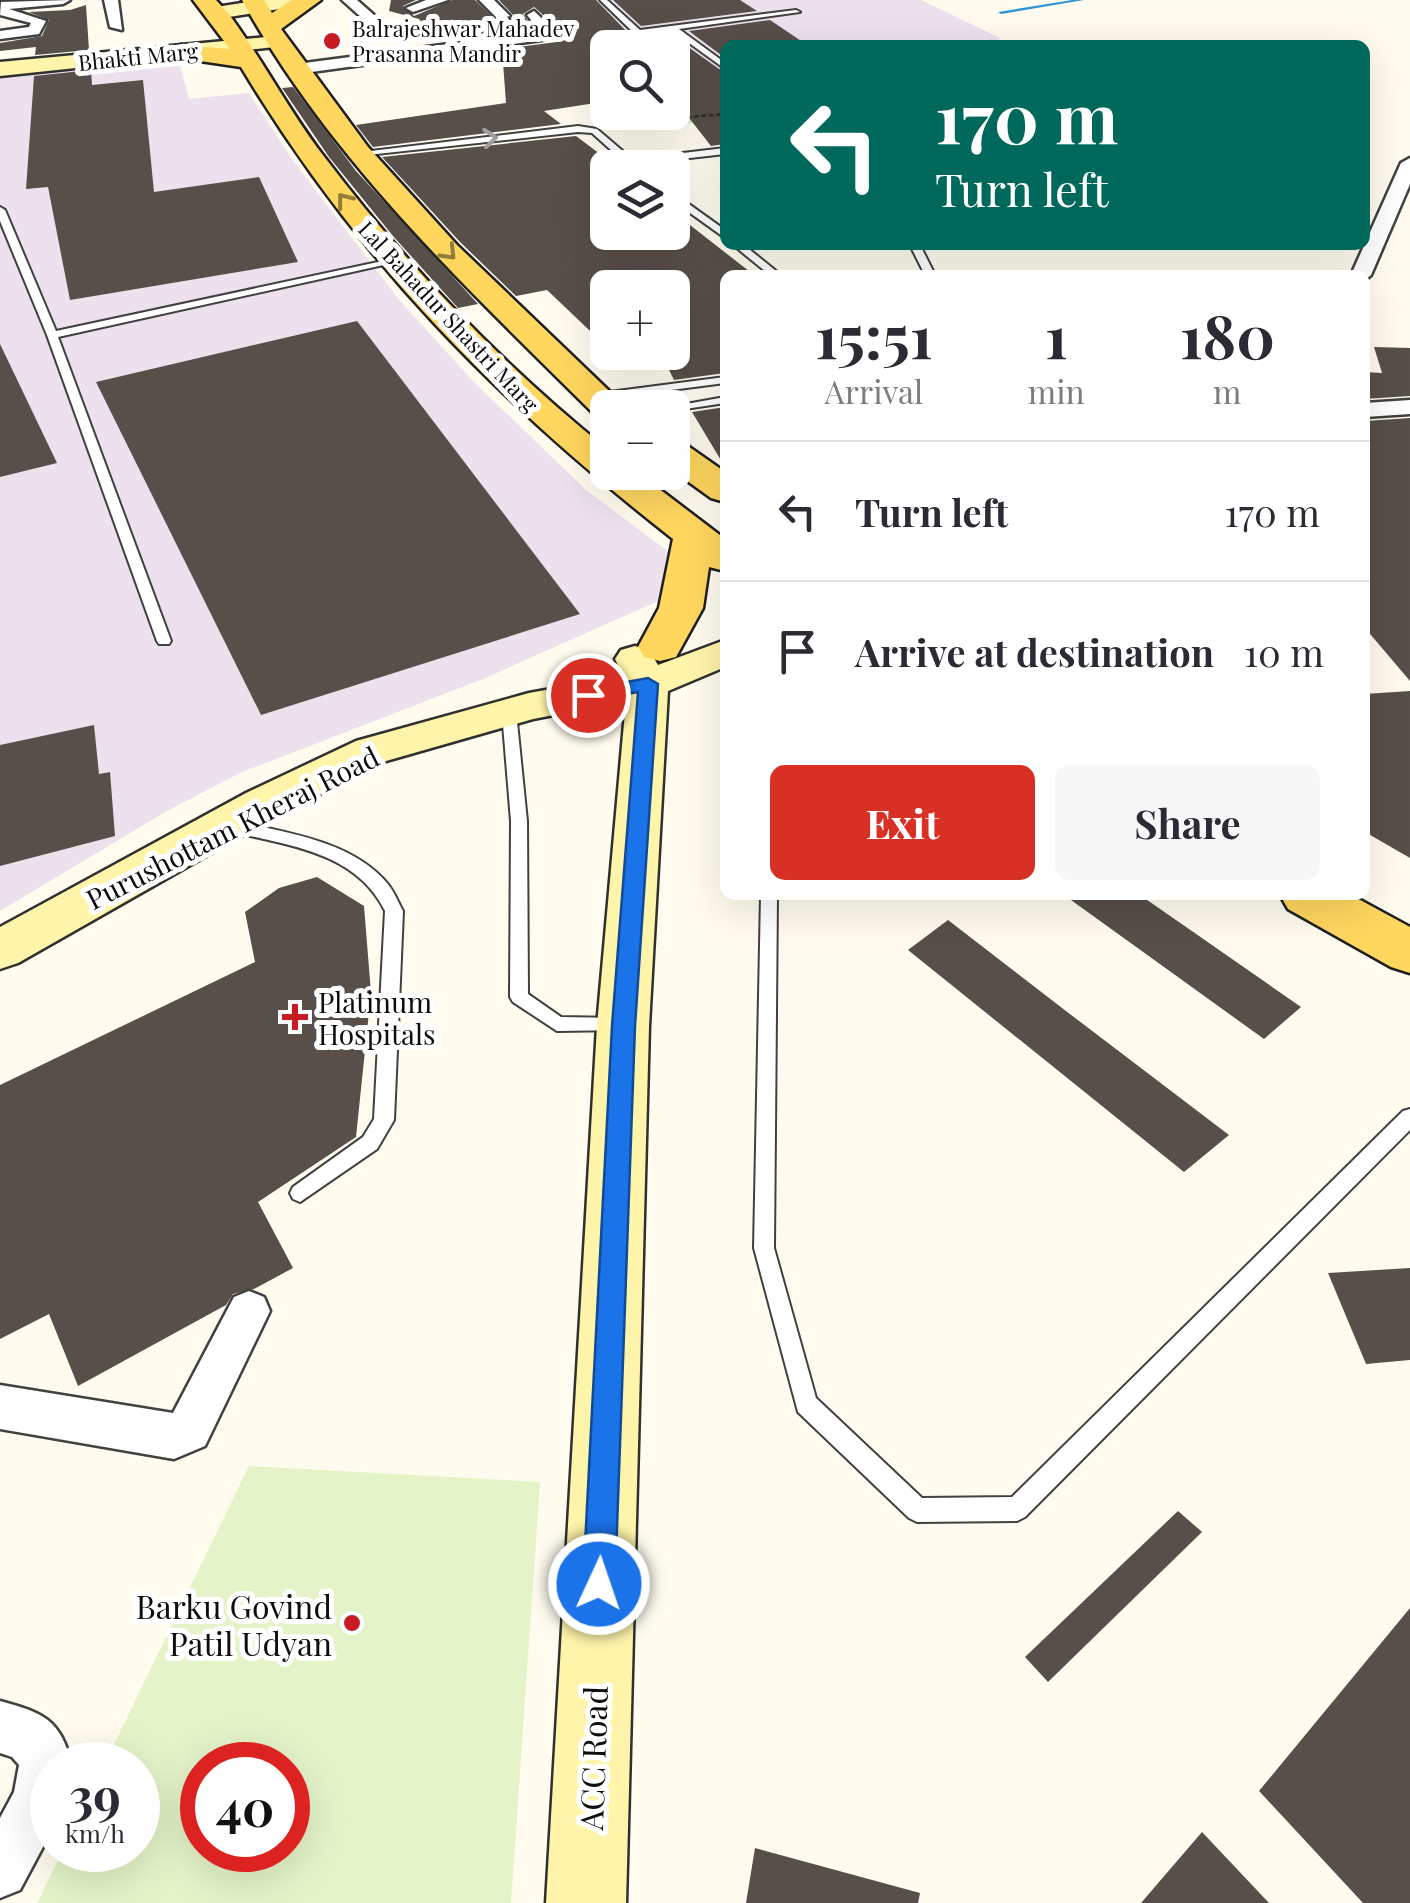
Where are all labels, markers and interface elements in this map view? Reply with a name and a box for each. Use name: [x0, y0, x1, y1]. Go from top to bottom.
place label: Balrajeshwar Mahadev Prasanna Mandir: [352, 13, 575, 68]
marker: Balrajeshwar Mahadev Prasanna Mandir: [321, 30, 343, 52]
map controls: [590, 30, 690, 490]
button: search: [590, 30, 690, 130]
street label: Bhakti Marg: [76, 35, 200, 77]
text: 170 m: [935, 68, 1118, 162]
icon: left: [770, 80, 900, 210]
one-way arrow: [482, 128, 498, 149]
button: layers: [590, 150, 690, 250]
text: Turn left: [935, 158, 1109, 218]
one-way arrow: [338, 194, 355, 212]
street label: Lal Bahadur Shastri Marg: [352, 214, 546, 418]
one-way arrow: [437, 241, 455, 259]
button: +: [590, 270, 690, 370]
text: 15:51: [815, 294, 933, 374]
text: 1: [1045, 294, 1068, 374]
text: 180: [1180, 294, 1275, 374]
text: Arrival: [825, 369, 923, 412]
text: min: [1028, 369, 1085, 412]
text: m: [1213, 369, 1242, 412]
button: −: [590, 390, 690, 490]
icon: left: [770, 484, 825, 539]
text: Turn left: [855, 486, 1008, 537]
text: 170 m: [1225, 486, 1320, 537]
icon: arrive: [770, 624, 825, 679]
text: Arrive at destination: [855, 626, 1214, 677]
text: 10 m: [1244, 626, 1324, 677]
pin: [546, 653, 631, 738]
icon: arrive: [561, 668, 616, 723]
street label: Purushottam Kheraj Road: [79, 737, 385, 917]
button: Exit: [770, 765, 1035, 880]
button: Share: [1055, 765, 1320, 880]
place label: Platinum Hospitals: [318, 983, 435, 1052]
marker: Platinum Hospitals: [282, 1004, 308, 1030]
position arrow: [547, 1532, 651, 1636]
place label: Barku Govind Patil Udyan: [136, 1584, 332, 1664]
marker: Barku Govind Patil Udyan: [341, 1612, 363, 1634]
street label: ACC Road: [568, 1685, 616, 1832]
speed limit sign: 40: [180, 1742, 310, 1872]
text: 39: [69, 1761, 121, 1828]
text: km/h: [65, 1816, 125, 1849]

